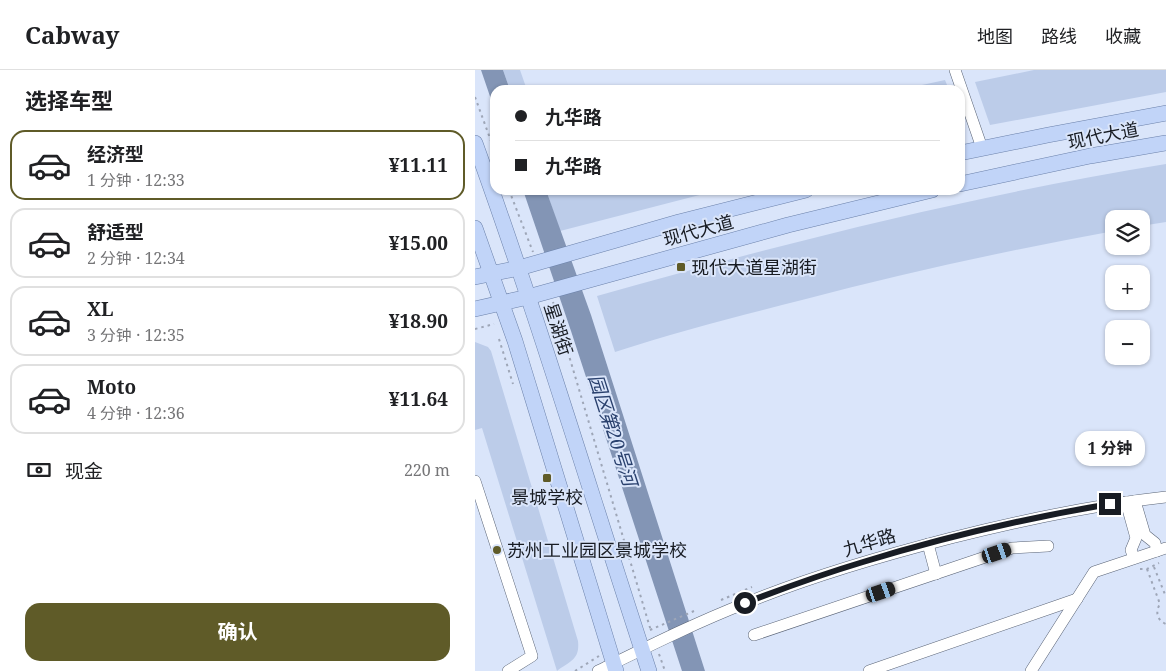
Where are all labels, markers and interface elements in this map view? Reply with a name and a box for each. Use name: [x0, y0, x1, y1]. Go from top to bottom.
text: Cabway: [25, 18, 119, 51]
text: 地图: [977, 24, 1013, 48]
text: 路线: [1041, 24, 1077, 48]
text: 收藏: [1105, 24, 1141, 48]
text: 选择车型: [25, 85, 113, 115]
text: 九华路: [545, 104, 602, 130]
street label: 现代大道: [1065, 116, 1141, 154]
text: 经济型: [87, 141, 144, 167]
icon: car: [27, 143, 72, 188]
text: ¥11.11: [389, 152, 448, 178]
text: 九华路: [545, 153, 602, 179]
text: 1 分钟 · 12:33: [87, 169, 185, 191]
street label: 现代大道: [660, 209, 736, 251]
map controls: [1105, 210, 1150, 365]
button: layers: [1105, 210, 1150, 255]
text: 舒适型: [87, 219, 144, 245]
icon: car: [27, 221, 72, 266]
text: ¥15.00: [389, 230, 448, 256]
text: 2 分钟 · 12:34: [87, 247, 185, 269]
place label: 现代大道星湖街: [691, 255, 817, 279]
marker: 现代大道星湖街: [675, 261, 687, 273]
button: +: [1105, 265, 1150, 310]
text: XL: [87, 296, 113, 322]
icon: car: [27, 299, 72, 344]
street label: 星湖街: [539, 300, 579, 358]
text: ¥18.90: [389, 308, 448, 334]
button: −: [1105, 320, 1150, 365]
text: 3 分钟 · 12:35: [87, 324, 185, 346]
water label: 园区第20号河: [583, 371, 645, 493]
text: Moto: [87, 374, 136, 400]
icon: car: [27, 377, 72, 422]
text: ¥11.64: [389, 386, 448, 412]
text: 4 分钟 · 12:36: [87, 402, 185, 424]
callout: 1 分钟: [1075, 432, 1145, 466]
text: 1 分钟: [1087, 437, 1133, 459]
icon: cash: [25, 456, 53, 484]
text: 现金: [65, 458, 103, 484]
text: 220 m: [404, 459, 450, 481]
marker: 景城学校: [541, 472, 553, 484]
place label: 景城学校: [511, 485, 583, 509]
route end: [1099, 493, 1121, 515]
street label: 九华路: [840, 523, 898, 561]
place label: 苏州工业园区景城学校: [507, 538, 687, 562]
car: [980, 541, 1013, 565]
marker: 苏州工业园区景城学校: [491, 544, 503, 556]
car: [864, 580, 897, 604]
route start: [734, 592, 756, 614]
button: 确认: [25, 603, 450, 661]

